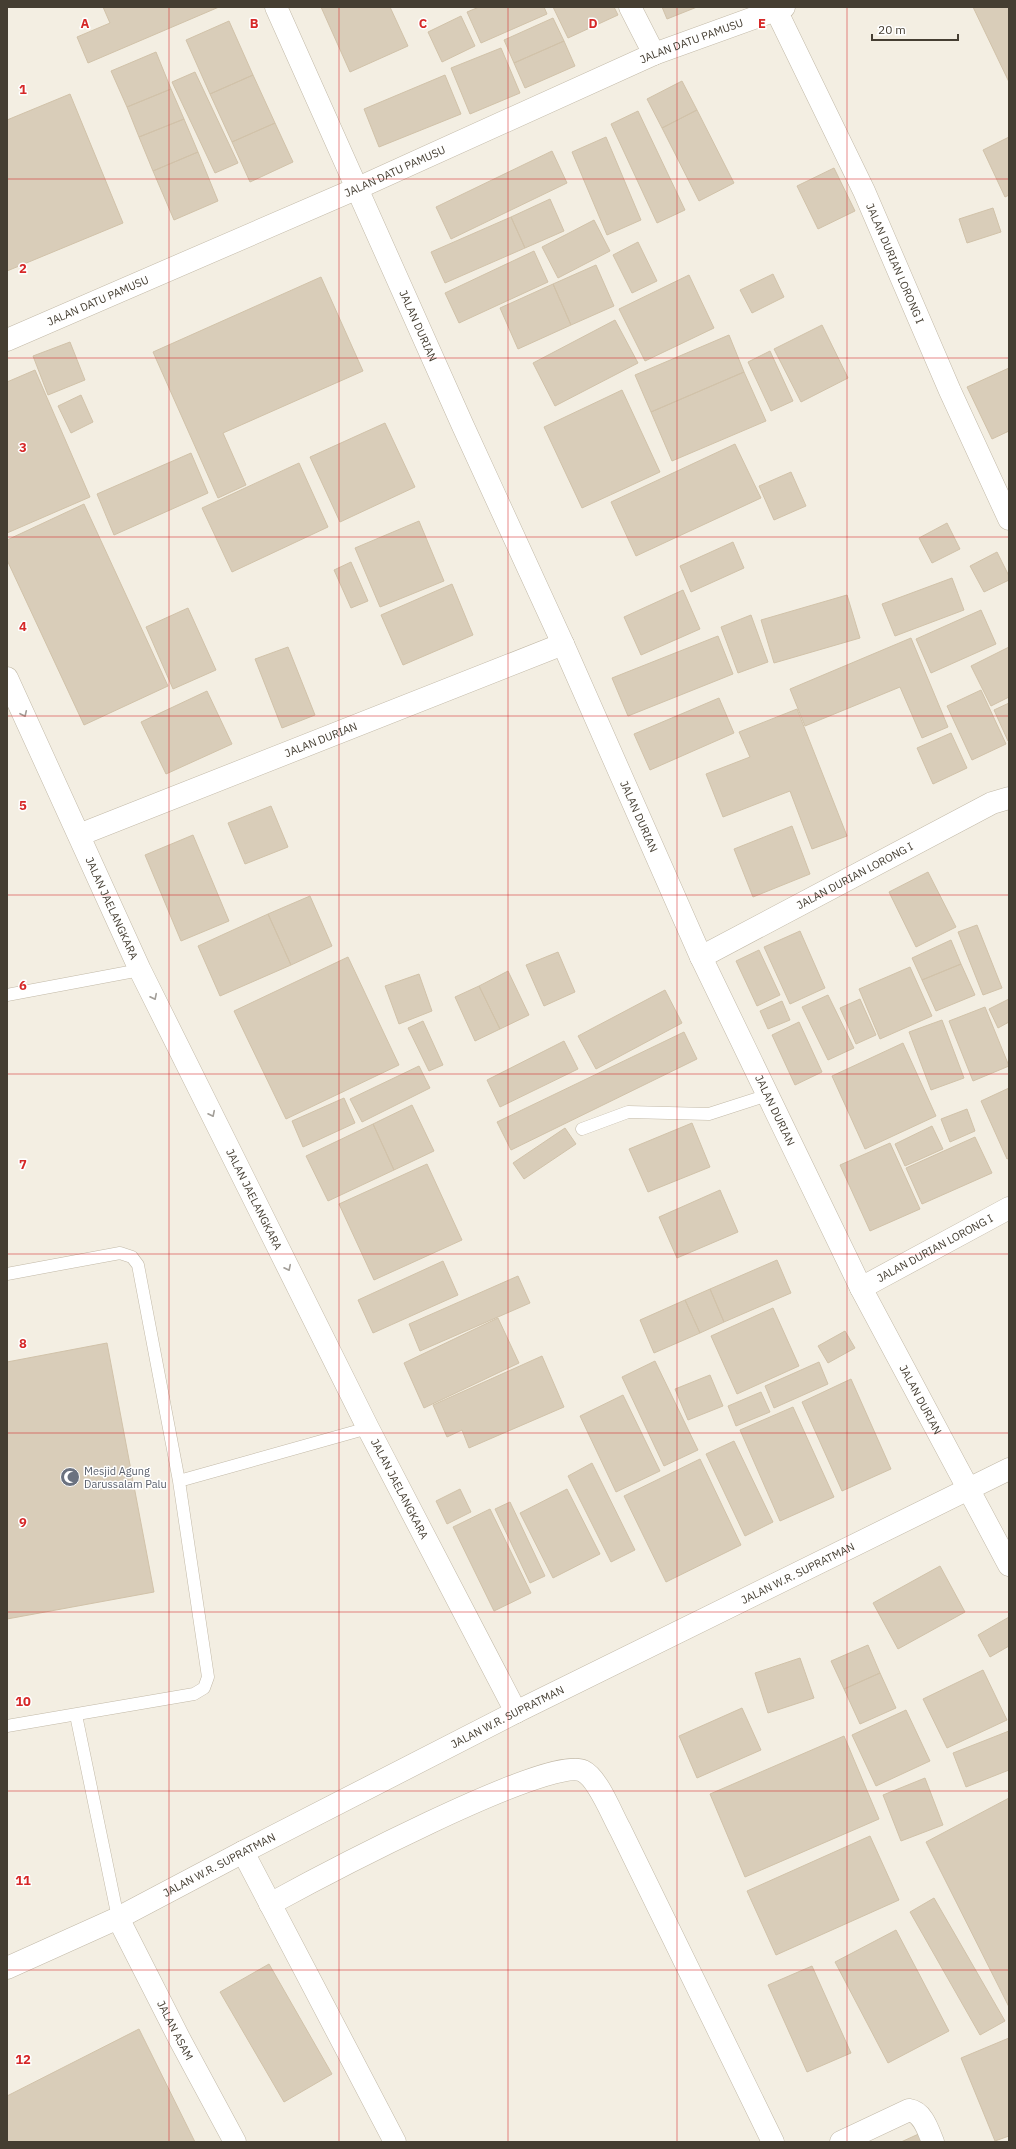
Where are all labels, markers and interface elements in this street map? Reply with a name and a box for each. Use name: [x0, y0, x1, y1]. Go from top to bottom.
text: A: [81, 15, 90, 32]
text: B: [250, 15, 259, 32]
text: C: [419, 15, 428, 32]
text: D: [588, 15, 598, 32]
street label: JALAN DATU PAMUSU: [637, 15, 745, 67]
text: E: [758, 15, 766, 32]
scale bar: [872, 16, 958, 42]
text: 20 m: [878, 22, 906, 37]
text: 1: [19, 81, 27, 98]
street label: JALAN DATU PAMUSU: [342, 142, 448, 200]
street label: JALAN DURIAN LORONG I: [863, 201, 927, 326]
text: 2: [19, 260, 27, 277]
street label: JALAN DATU PAMUSU: [45, 273, 151, 329]
street label: JALAN DURIAN: [396, 288, 440, 364]
text: 3: [19, 439, 27, 456]
text: 4: [19, 618, 27, 635]
one-way arrow: [19, 709, 27, 717]
street label: JALAN DURIAN: [282, 719, 359, 760]
street label: JALAN DURIAN: [617, 778, 661, 854]
text: 5: [19, 797, 27, 814]
street label: JALAN DURIAN LORONG I: [794, 839, 915, 912]
street label: JALAN JAELANGKARA: [82, 855, 141, 962]
text: 6: [19, 977, 27, 994]
one-way arrow: [149, 993, 157, 1001]
street label: JALAN DURIAN: [752, 1073, 798, 1148]
one-way arrow: [207, 1109, 214, 1117]
street label: JALAN JAELANGKARA: [223, 1146, 285, 1252]
text: 7: [19, 1156, 27, 1173]
street label: JALAN DURIAN LORONG I: [875, 1211, 995, 1285]
one-way arrow: [283, 1263, 291, 1271]
text: 8: [19, 1335, 27, 1352]
street label: JALAN DURIAN: [896, 1362, 945, 1437]
street label: JALAN JAELANGKARA: [368, 1436, 432, 1541]
place label: Mesjid Agung Darussalam Palu: [84, 1464, 167, 1491]
mosque icon: Mesjid Agung Darussalam Palu: [59, 1466, 81, 1488]
text: 9: [19, 1514, 27, 1531]
street label: JALAN W.R. SUPRATMAN: [739, 1539, 857, 1607]
street label: JALAN W.R. SUPRATMAN: [448, 1682, 566, 1751]
text: 10: [15, 1693, 31, 1710]
street label: JALAN W.R. SUPRATMAN: [161, 1830, 278, 1900]
text: 11: [15, 1872, 31, 1889]
street label: JALAN ASAM: [154, 1998, 196, 2062]
text: 12: [15, 2051, 31, 2068]

